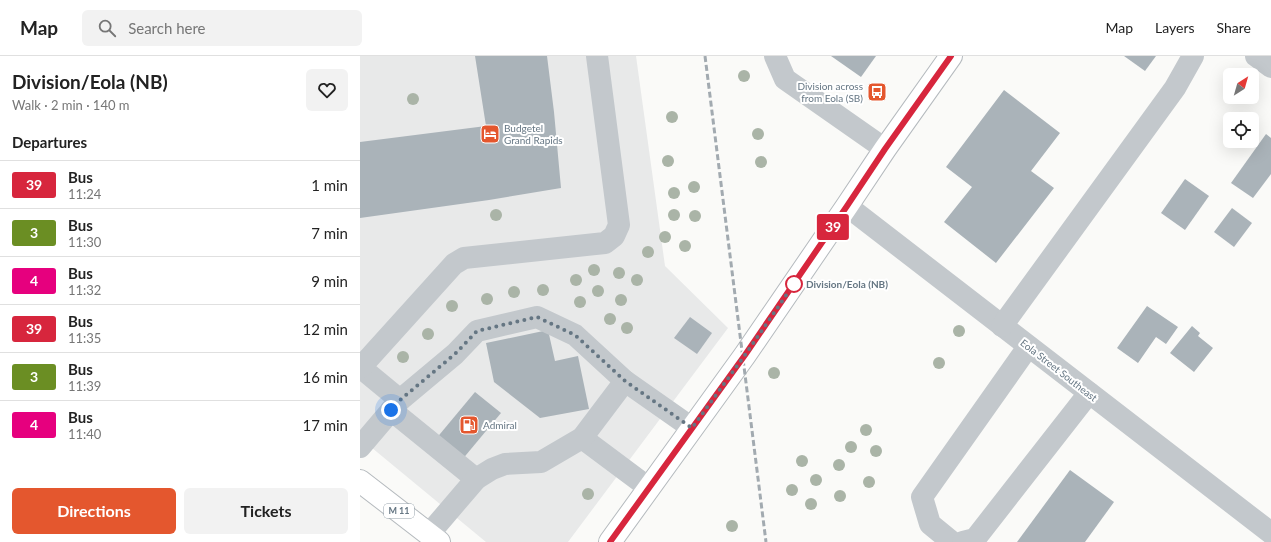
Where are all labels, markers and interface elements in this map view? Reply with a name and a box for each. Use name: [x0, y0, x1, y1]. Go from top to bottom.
search box: [82, 10, 362, 46]
text: Map: [20, 16, 58, 39]
icon: search: [96, 17, 118, 39]
text: Search here: [128, 19, 206, 37]
text: Map: [1105, 19, 1133, 36]
text: Layers: [1155, 19, 1195, 36]
text: Share: [1217, 19, 1251, 36]
north arrow: [1223, 68, 1259, 104]
map controls: [1223, 68, 1259, 148]
button: heart: [306, 69, 348, 111]
text: Division/Eola (NB): [12, 70, 168, 93]
place label: Division across from Eola (SB): [797, 80, 863, 104]
bus stop icon: Division across from Eola (SB): [866, 81, 888, 103]
text: Walk · 2 min · 140 m: [12, 97, 130, 113]
button: locate: [1223, 112, 1259, 148]
place label: Budgetel Grand Rapids: [504, 122, 563, 146]
hotel icon: Budgetel Grand Rapids: [479, 123, 501, 145]
text: Departures: [12, 133, 87, 151]
text: Bus: [68, 168, 93, 186]
text: 39: [26, 176, 42, 193]
text: 1 min: [311, 176, 348, 194]
text: 11:24: [68, 186, 101, 202]
line badge: 39: [815, 214, 851, 240]
text: Bus: [68, 216, 93, 234]
text: 39: [825, 218, 841, 235]
text: 3: [30, 224, 38, 241]
text: 7 min: [311, 224, 348, 242]
text: 11:30: [68, 234, 101, 250]
text: Bus: [68, 264, 93, 282]
text: 4: [30, 272, 38, 289]
text: 9 min: [311, 272, 348, 290]
marker: Division/Eola (NB): [785, 275, 803, 293]
place label: Division/Eola (NB): [806, 278, 888, 290]
text: 11:32: [68, 282, 101, 298]
text: Bus: [68, 312, 93, 330]
text: 39: [26, 320, 42, 337]
text: 12 min: [302, 320, 348, 338]
text: 11:35: [68, 330, 101, 346]
street label: Eola Street Southeast: [1018, 336, 1100, 404]
text: Bus: [68, 360, 93, 378]
text: 3: [30, 368, 38, 385]
text: 16 min: [302, 368, 348, 386]
text: 11:39: [68, 378, 101, 394]
your location: [381, 400, 401, 420]
text: Bus: [68, 408, 93, 426]
fuel station icon: Admiral: [458, 414, 480, 436]
text: 4: [30, 416, 38, 433]
text: 17 min: [302, 416, 348, 434]
place label: Admiral: [483, 419, 517, 431]
text: 11:40: [68, 426, 101, 442]
button: Directions: [12, 488, 176, 534]
button: Tickets: [184, 488, 348, 534]
road number: M 11: [384, 504, 414, 518]

